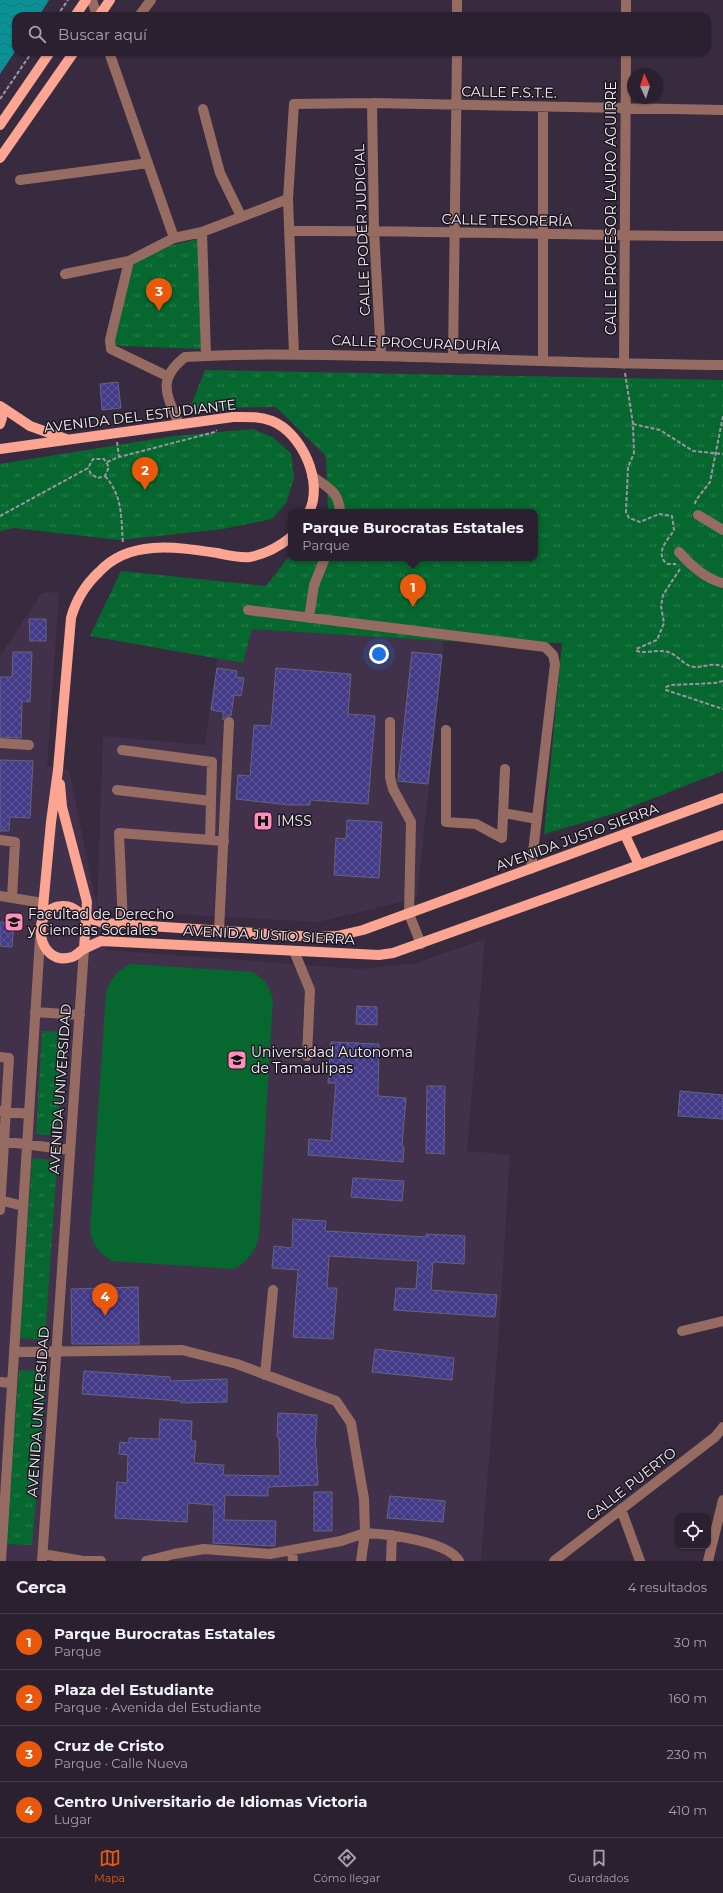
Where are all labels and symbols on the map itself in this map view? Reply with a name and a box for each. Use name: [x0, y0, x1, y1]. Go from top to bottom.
north arrow: [627, 68, 663, 104]
street label: CALLE PROFESOR LAURO AGUIRRE: [602, 81, 620, 335]
street label: CALLE F.S.T.E.: [461, 82, 557, 102]
street label: CALLE PODER JUDICIAL: [350, 143, 374, 316]
street label: CALLE TESORERÍA: [441, 210, 574, 230]
pin: 3: [146, 278, 172, 311]
street label: CALLE PROCURADURÍA: [331, 331, 502, 355]
street label: AVENIDA DEL ESTUDIANTE: [43, 395, 237, 437]
pin: 2: [132, 457, 158, 490]
pin: 1: [400, 574, 426, 607]
your location: [369, 644, 389, 664]
street label: AVENIDA JUSTO SIERRA: [493, 799, 662, 875]
hospital icon: IMSS: [252, 810, 274, 832]
place label: IMSS: [277, 812, 312, 830]
place label: Facultad de Derecho y Ciencias Sociales: [27, 905, 174, 939]
school or university icon: Facultad de Derecho y Ciencias Sociales: [3, 911, 25, 933]
street label: AVENIDA JUSTO SIERRA: [183, 922, 356, 949]
street label: AVENIDA UNIVERSIDAD: [45, 1003, 75, 1175]
place label: Universidad Autonoma de Tamaulipas: [251, 1043, 413, 1077]
school or university icon: Universidad Autonoma de Tamaulipas: [226, 1049, 248, 1071]
pin: 4: [92, 1283, 118, 1316]
street label: AVENIDA UNIVERSIDAD: [23, 1326, 53, 1498]
street label: CALLE PUERTO: [582, 1443, 680, 1525]

